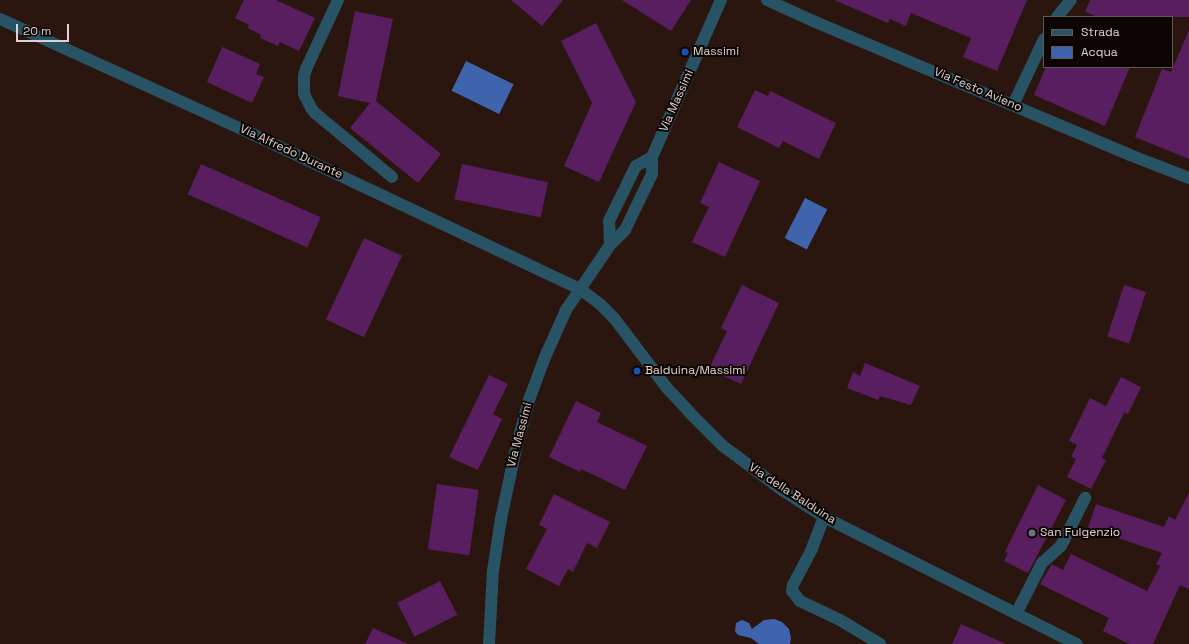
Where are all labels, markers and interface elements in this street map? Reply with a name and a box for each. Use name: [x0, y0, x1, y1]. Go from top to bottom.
scale bar: [18, 16, 71, 42]
legend: [1043, 16, 1173, 68]
text: 20 m: [23, 23, 51, 39]
text: Strada: [1081, 24, 1120, 40]
text: Acqua: [1081, 44, 1118, 60]
place label: Massimi: [693, 45, 739, 59]
marker: Massimi: [680, 47, 690, 57]
street label: Via Festo Avieno: [932, 65, 1024, 115]
street label: Via Massimi: [657, 68, 697, 134]
street label: Via Alfredo Durante: [237, 122, 345, 182]
place label: Balduina/Massimi: [645, 364, 746, 378]
marker: Balduina/Massimi: [632, 366, 642, 376]
street label: Via Massimi: [504, 401, 536, 469]
street label: Via della Balduina: [746, 460, 838, 528]
place label: San Fulgenzio: [1040, 526, 1120, 540]
marker: San Fulgenzio: [1027, 528, 1037, 538]

